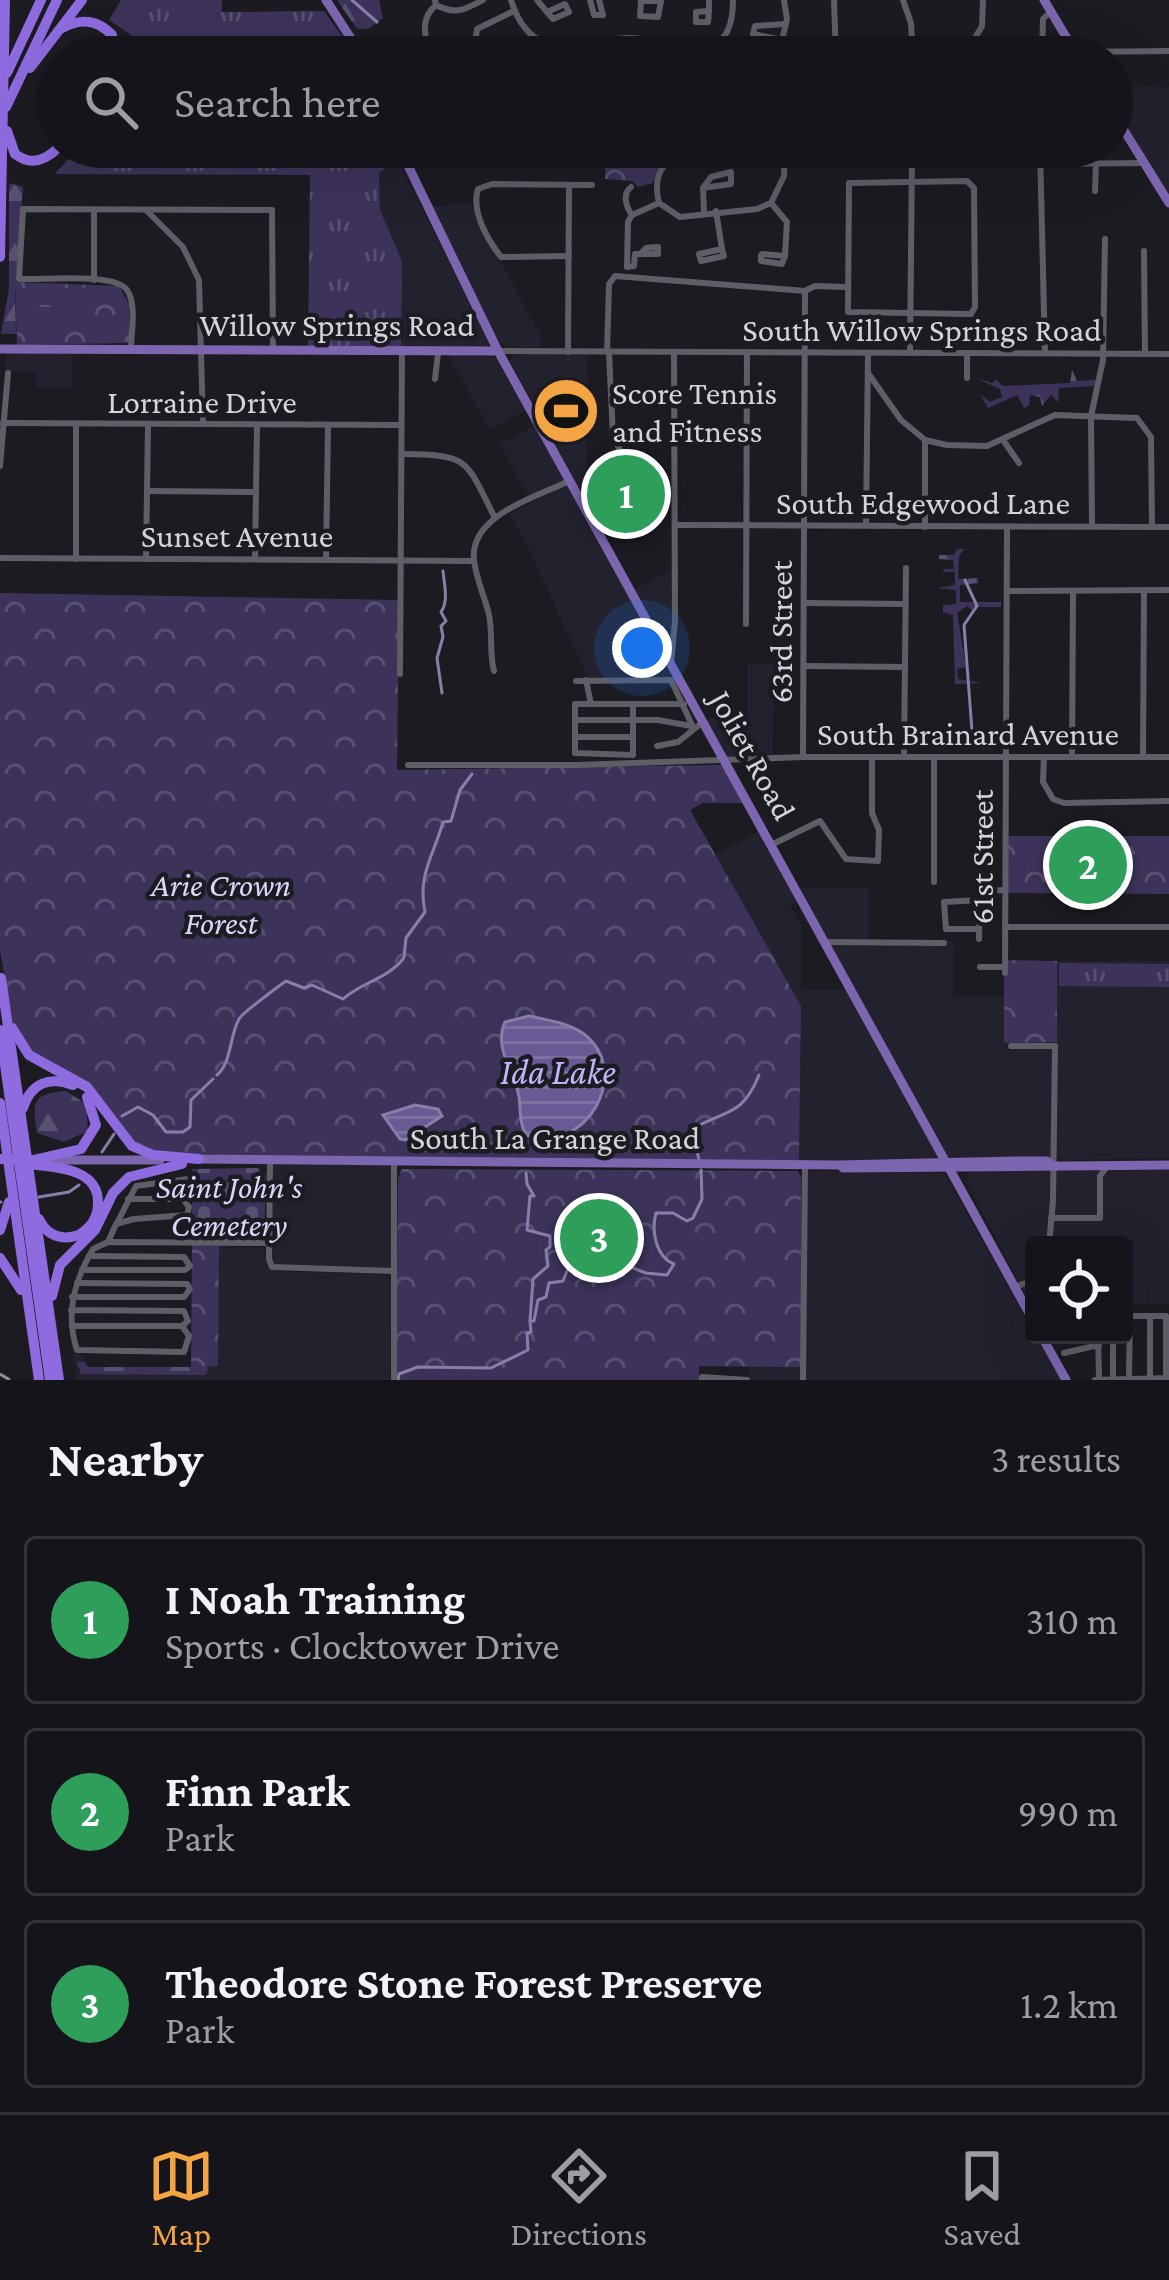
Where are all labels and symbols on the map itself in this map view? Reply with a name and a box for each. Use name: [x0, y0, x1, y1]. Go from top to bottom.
street label: Willow Springs Road: [199, 306, 475, 343]
street label: South Willow Springs Road: [742, 311, 1102, 348]
place label: Score Tennis and Fitness: [612, 374, 777, 449]
sports icon: Score Tennis and Fitness: [531, 376, 601, 446]
street label: Lorraine Drive: [107, 383, 297, 420]
pin: 1: [587, 449, 665, 539]
street label: South Edgewood Lane: [776, 484, 1070, 521]
street label: Sunset Avenue: [141, 517, 333, 554]
street label: 63rd Street: [762, 559, 799, 704]
your location: [612, 618, 672, 678]
street label: Joliet Road: [701, 681, 804, 826]
street label: South Brainard Avenue: [817, 715, 1119, 752]
street label: 61st Street: [963, 788, 1000, 925]
pin: 2: [1049, 820, 1127, 910]
park label: Arie Crown Forest: [149, 866, 291, 941]
water label: Ida Lake: [500, 1052, 616, 1092]
street label: South La Grange Road: [410, 1119, 700, 1156]
park label: Saint John's Cemetery: [156, 1168, 303, 1243]
pin: 3: [560, 1193, 638, 1283]

